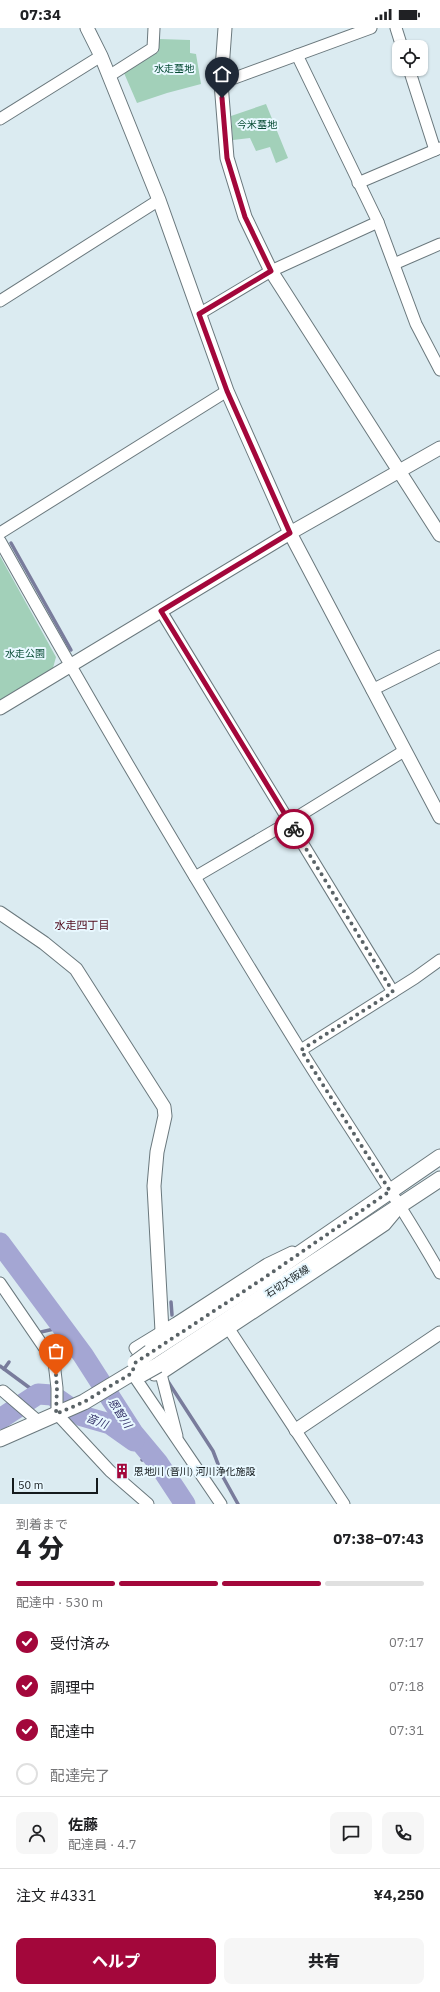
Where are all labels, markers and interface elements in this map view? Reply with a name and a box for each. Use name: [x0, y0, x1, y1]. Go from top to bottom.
text: 07:34: [20, 5, 61, 24]
map controls: [392, 40, 428, 76]
button: locate: [392, 40, 428, 76]
pin: [205, 57, 239, 98]
park label: 水走墓地: [154, 62, 195, 75]
icon: home: [211, 63, 233, 85]
park label: 今米墓地: [237, 118, 278, 131]
park label: 水走公園: [5, 647, 45, 660]
courier: [274, 809, 314, 849]
icon: bike: [283, 818, 305, 840]
district label: 水走四丁目: [55, 918, 110, 932]
street label: 石切大阪線: [263, 1262, 312, 1300]
pin: [39, 1334, 73, 1375]
icon: bag: [45, 1340, 67, 1362]
water label: 恩智川: [105, 1395, 135, 1431]
water label: 音川: [84, 1411, 111, 1432]
building icon: 恩地川 (音川) 河川浄化施設: [113, 1462, 131, 1480]
place label: 恩地川 (音川) 河川浄化施設: [134, 1465, 255, 1478]
scale bar: [12, 1476, 98, 1495]
text: 50 m: [18, 1478, 43, 1492]
text: 到着まで: [16, 1516, 68, 1533]
text: 07:38–07:43: [333, 1529, 424, 1548]
text: 4 分: [16, 1531, 64, 1565]
text: 配達中 · 530 m: [16, 1594, 103, 1611]
icon: check: [16, 1631, 38, 1653]
text: 受付済み: [50, 1634, 110, 1653]
text: 07:17: [389, 1634, 424, 1651]
icon: check: [16, 1675, 38, 1697]
text: 調理中: [50, 1678, 95, 1697]
text: 07:18: [389, 1678, 424, 1695]
icon: check: [16, 1719, 38, 1741]
text: 配達中: [50, 1722, 95, 1741]
text: 07:31: [389, 1722, 424, 1739]
text: 配達完了: [50, 1766, 110, 1785]
button: person: [16, 1812, 58, 1854]
button: chat: [330, 1812, 372, 1854]
button: phone: [382, 1812, 424, 1854]
text: 佐藤: [68, 1815, 98, 1834]
text: 配達員 · 4.7: [68, 1836, 137, 1853]
text: ¥4,250: [374, 1885, 424, 1904]
text: 注文 #4331: [16, 1886, 96, 1905]
button: ヘルプ: [16, 1938, 216, 1984]
button: 共有: [224, 1938, 424, 1984]

